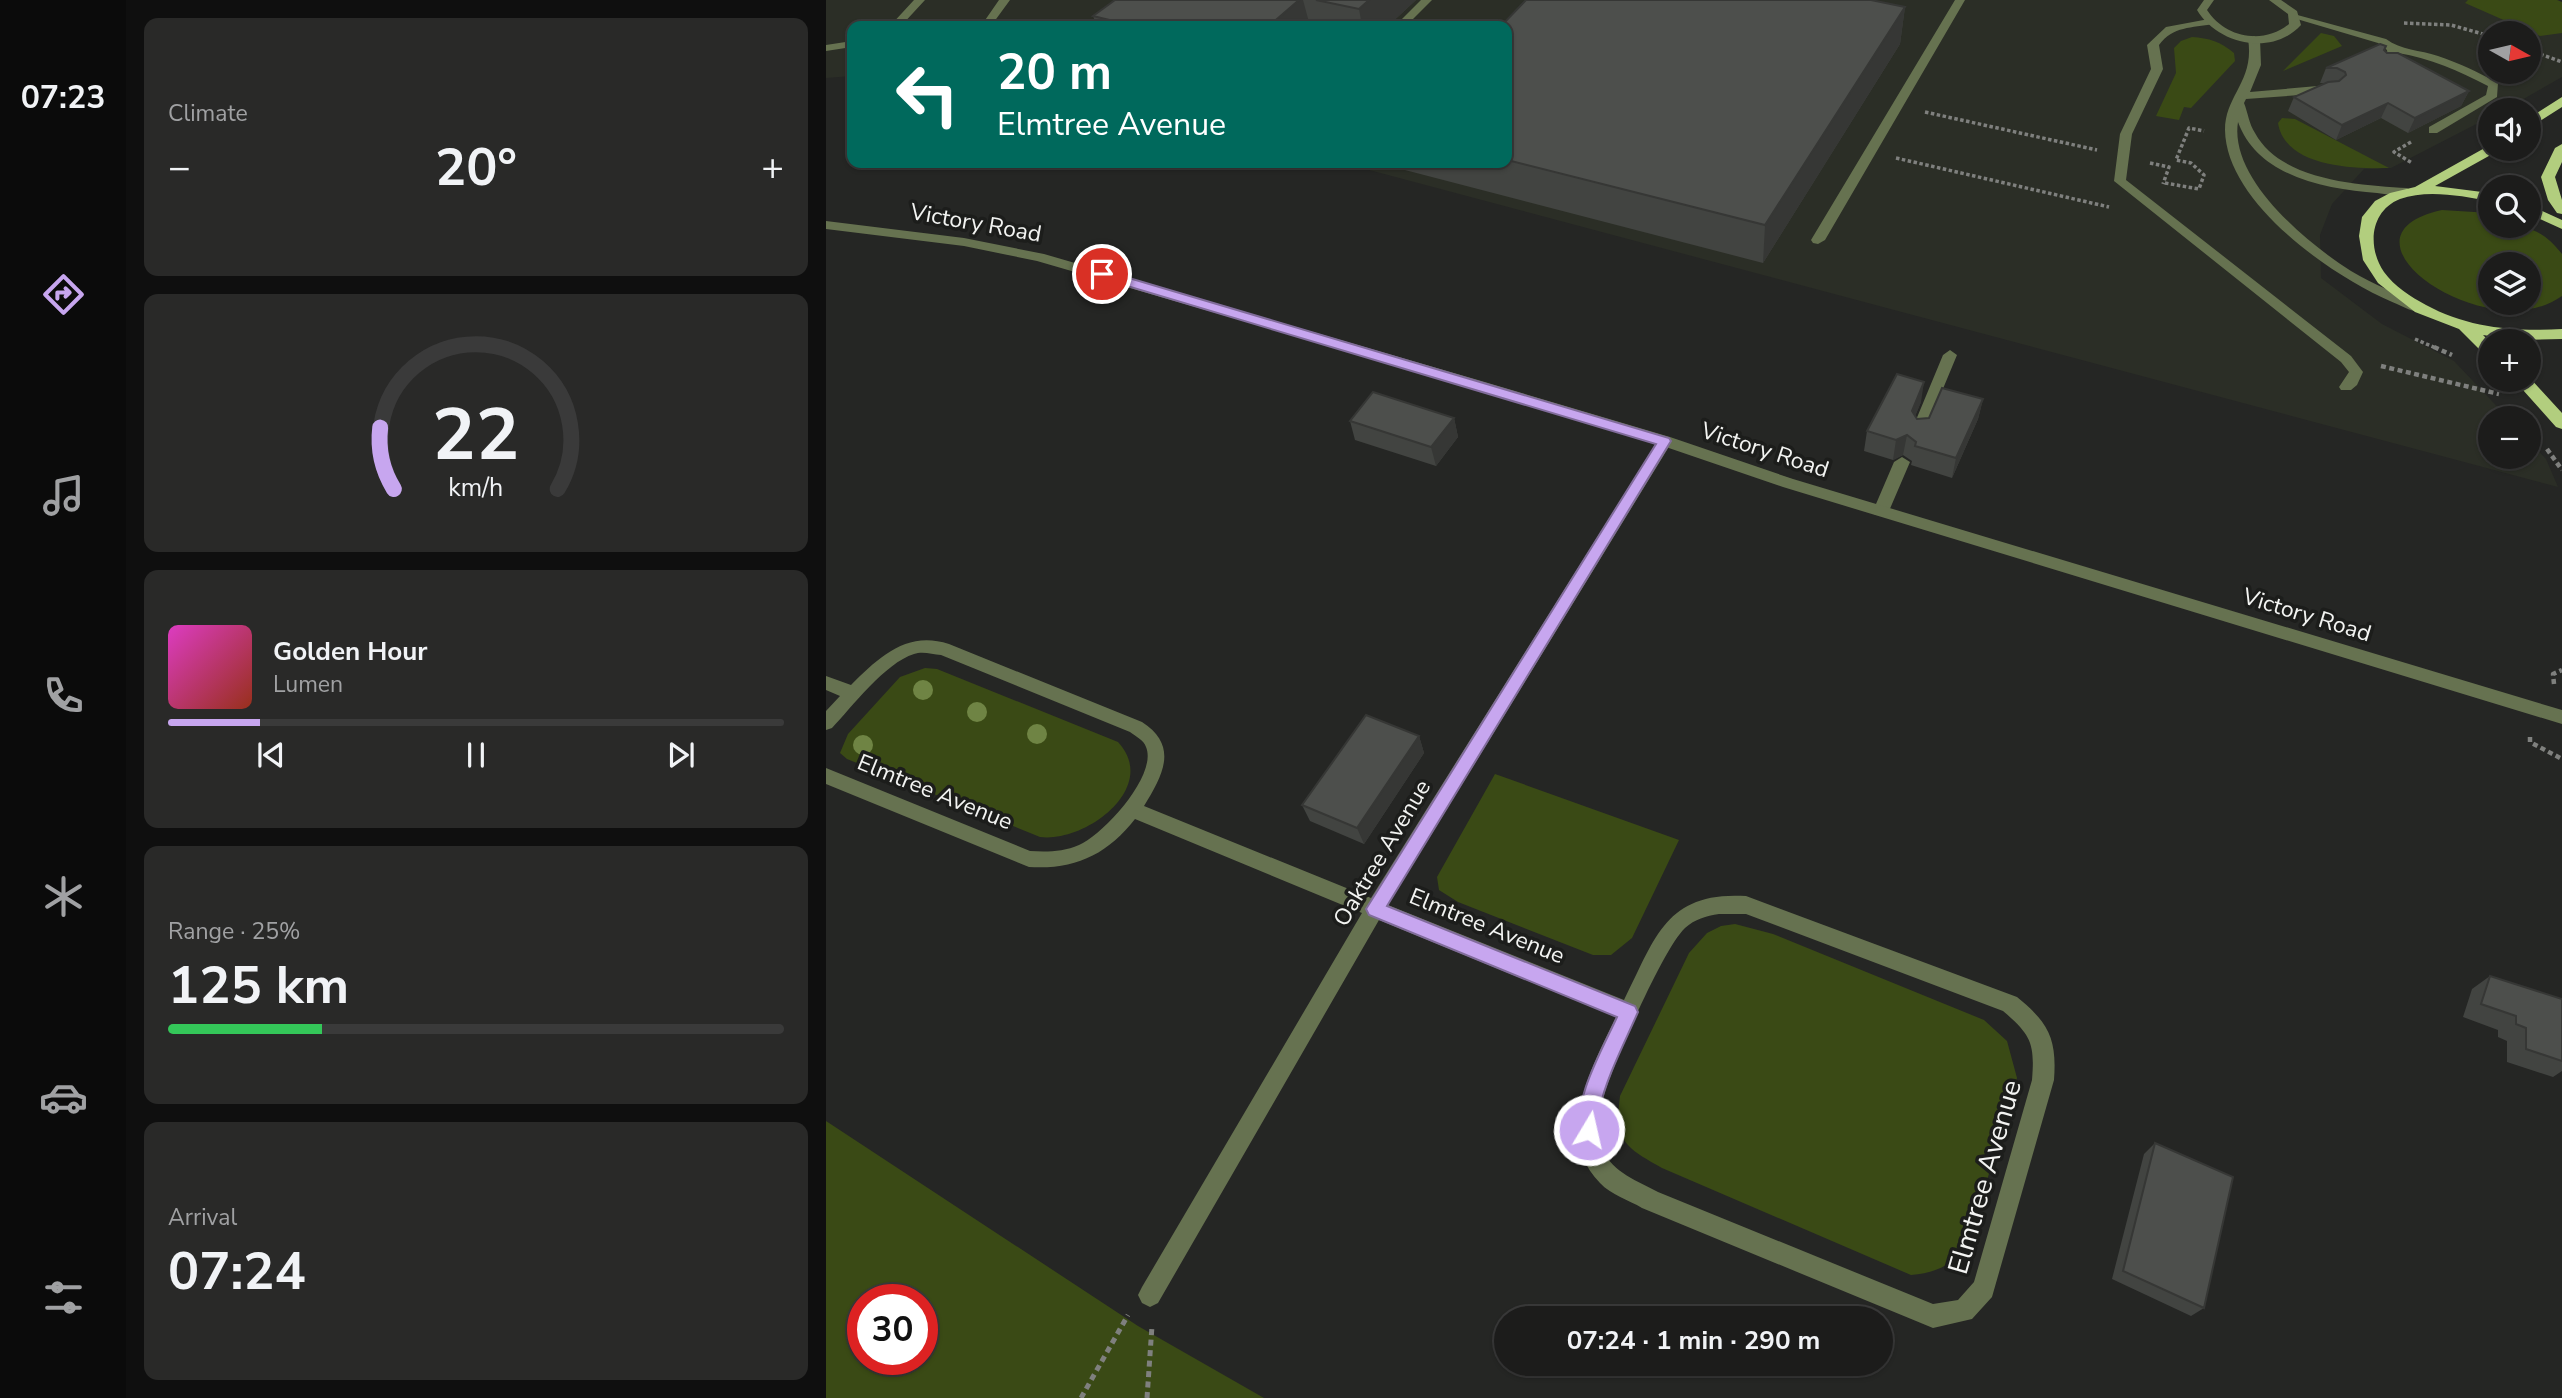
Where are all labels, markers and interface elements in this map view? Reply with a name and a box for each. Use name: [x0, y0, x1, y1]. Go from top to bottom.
north arrow: [2478, 21, 2541, 84]
map controls: [2478, 21, 2541, 469]
text: 20 m: [997, 39, 1112, 106]
icon: left: [882, 49, 973, 140]
text: 07:23: [21, 76, 105, 119]
text: Climate: [168, 98, 248, 129]
button: sound: [2478, 98, 2541, 161]
text: Elmtree Avenue: [997, 103, 1226, 146]
text: 20°: [435, 132, 517, 203]
text: −: [168, 142, 191, 193]
text: +: [761, 142, 784, 193]
button: search: [2478, 175, 2541, 238]
street label: Victory Road: [907, 196, 1044, 250]
pin: [1072, 244, 1132, 304]
button: layers: [2478, 252, 2541, 315]
icon: arrive: [1083, 255, 1121, 293]
icon: directions: [39, 270, 88, 319]
button: +: [2478, 329, 2541, 392]
text: 22: [432, 385, 520, 485]
button: −: [2478, 406, 2541, 469]
street label: Victory Road: [1696, 414, 1833, 485]
icon: music: [39, 471, 88, 520]
text: km/h: [448, 471, 504, 505]
street label: Victory Road: [2238, 580, 2375, 649]
text: Golden Hour: [273, 634, 428, 669]
text: Lumen: [273, 669, 343, 700]
icon: phone: [39, 671, 88, 720]
icon: previous: [252, 736, 290, 774]
icon: pause: [457, 736, 495, 774]
icon: next: [662, 736, 700, 774]
street label: Elmtree Avenue: [853, 747, 1017, 837]
street label: Oaktree Avenue: [1326, 774, 1438, 932]
icon: climate: [39, 872, 88, 921]
street label: Elmtree Avenue: [1405, 881, 1569, 971]
text: Range · 25%: [168, 916, 300, 947]
text: 125 km: [168, 950, 349, 1021]
icon: car: [39, 1073, 88, 1122]
street label: Elmtree Avenue: [1939, 1075, 2031, 1279]
position arrow: [1552, 1093, 1626, 1167]
text: Arrival: [168, 1202, 237, 1233]
text: 07:24: [168, 1236, 306, 1307]
icon: filters: [39, 1273, 88, 1322]
speed limit sign: 30: [847, 1284, 938, 1375]
text: 07:24 · 1 min · 290 m: [1567, 1323, 1820, 1358]

